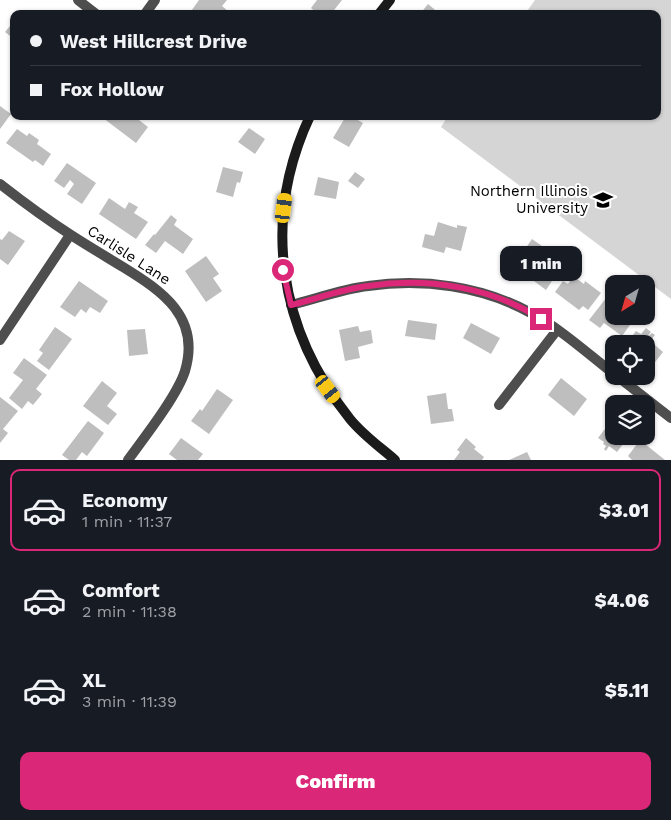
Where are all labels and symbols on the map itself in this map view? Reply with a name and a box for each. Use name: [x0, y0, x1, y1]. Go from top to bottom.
place label: Northern Illinois University: [470, 182, 588, 217]
school or university icon: Northern Illinois University: [592, 189, 614, 211]
car: [274, 192, 293, 224]
street label: Carlisle Lane: [84, 222, 174, 288]
callout: 1 min: [500, 246, 582, 282]
route start: [272, 259, 294, 281]
north arrow: [605, 275, 655, 325]
route end: [530, 308, 552, 330]
car: [312, 373, 343, 405]

